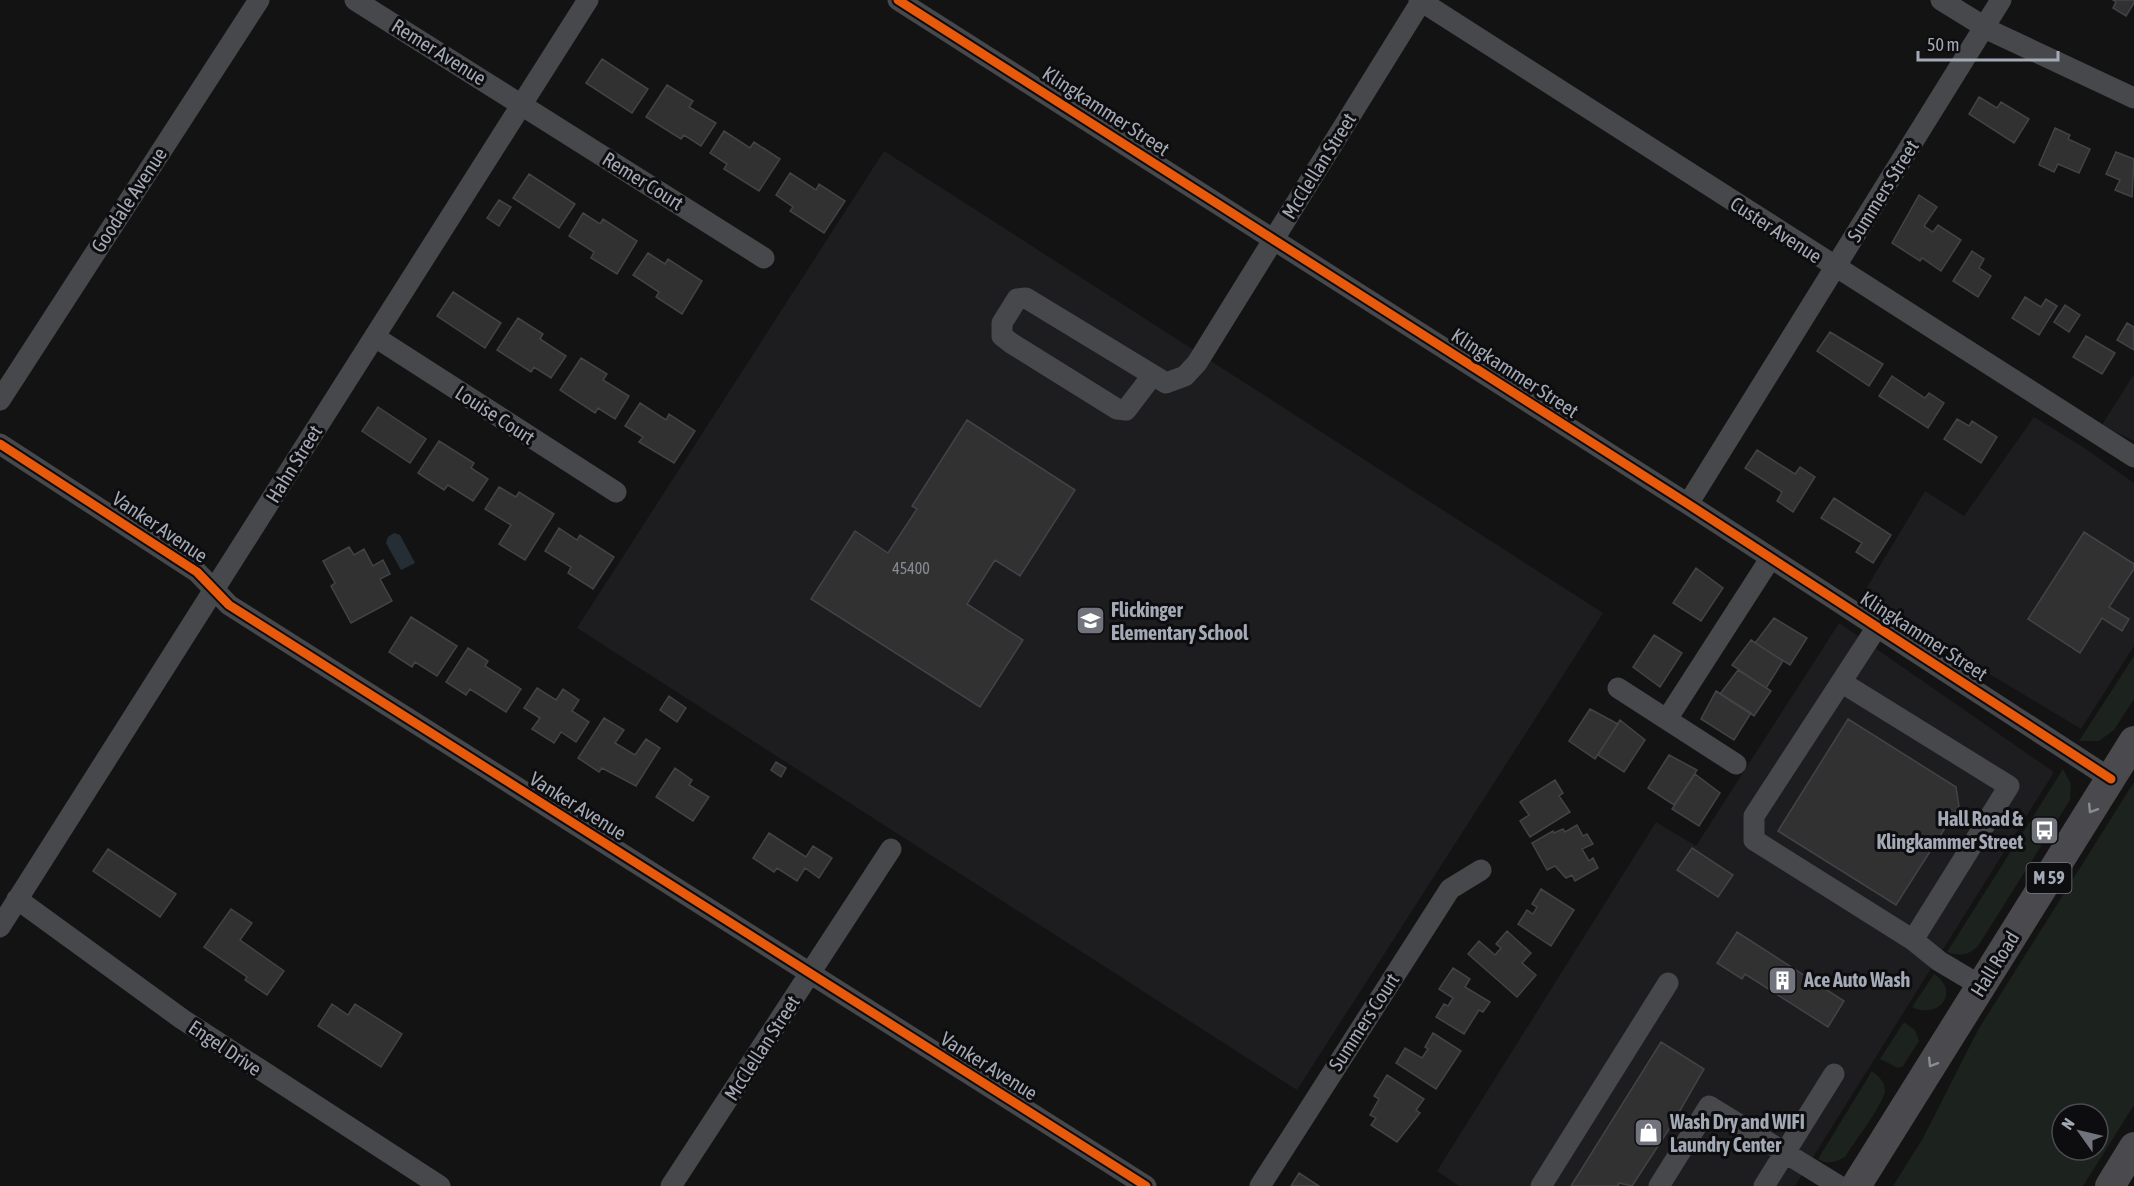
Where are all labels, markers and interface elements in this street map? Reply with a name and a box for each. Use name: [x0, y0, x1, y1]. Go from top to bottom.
street label: Remer Avenue: [388, 14, 491, 90]
scale bar: [1918, 24, 2058, 62]
text: 50 m: [1927, 34, 1959, 55]
street label: Klingkammer Street: [1039, 61, 1174, 160]
street label: McClellan Street: [1277, 108, 1360, 223]
street label: Summers Street: [1842, 135, 1923, 246]
street label: Goodale Avenue: [86, 143, 171, 257]
street label: Remer Court: [599, 147, 688, 214]
street label: Custer Avenue: [1726, 192, 1826, 268]
street label: Klingkammer Street: [1448, 323, 1583, 422]
street label: Louise Court: [451, 380, 539, 449]
street label: Hahn Street: [261, 421, 326, 507]
street label: Vanker Avenue: [108, 486, 212, 567]
house number: 45400: [892, 559, 930, 577]
street label: Klingkammer Street: [1857, 586, 1992, 685]
place label: Flickinger Elementary School: [1111, 598, 1249, 644]
school or university icon: Flickinger Elementary School: [1074, 605, 1106, 637]
street label: Vanker Avenue: [526, 767, 631, 844]
one-way arrow: [2088, 803, 2100, 813]
place label: Hall Road & Klingkammer Street: [1877, 807, 2024, 853]
bus stop icon: Hall Road & Klingkammer Street: [2028, 814, 2060, 846]
road number: M 59: [2026, 863, 2072, 893]
street label: Hall Road: [1966, 927, 2024, 1001]
building icon: Ace Auto Wash: [1767, 964, 1799, 996]
place label: Ace Auto Wash: [1803, 968, 1910, 991]
street label: Summers Court: [1324, 969, 1404, 1075]
street label: McClellan Street: [719, 991, 804, 1104]
street label: Engel Drive: [185, 1015, 266, 1080]
street label: Vanker Avenue: [937, 1027, 1042, 1104]
one-way arrow: [1928, 1057, 1940, 1067]
north arrow: [2050, 1102, 2110, 1162]
place label: Wash Dry and WIFI Laundry Center: [1669, 1110, 1805, 1156]
text: N: [2057, 1115, 2078, 1133]
shop icon: Wash Dry and WIFI Laundry Center: [1633, 1117, 1665, 1149]

